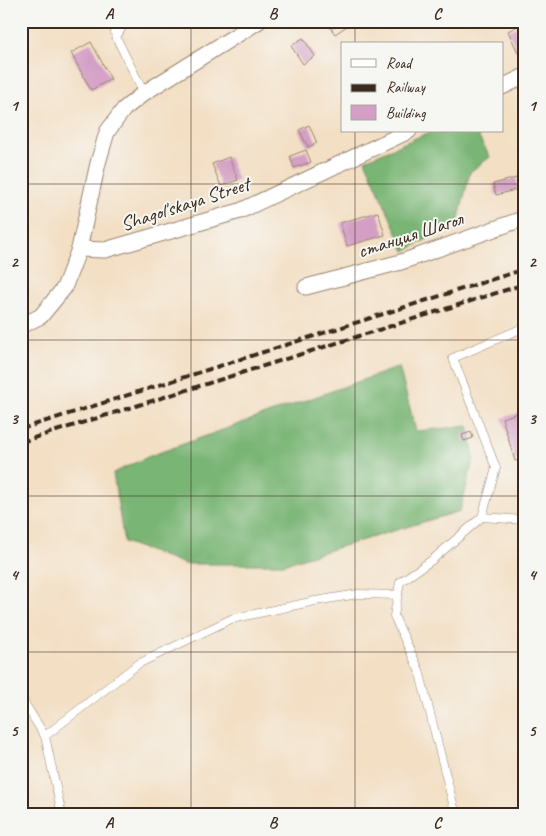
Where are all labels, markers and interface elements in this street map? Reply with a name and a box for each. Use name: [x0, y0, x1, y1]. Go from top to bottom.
text: A: [105, 4, 115, 24]
text: B: [269, 4, 279, 24]
text: C: [433, 4, 443, 24]
legend: [341, 42, 504, 132]
text: Road: [386, 54, 413, 73]
text: Railway: [386, 78, 427, 97]
text: 1: [10, 96, 19, 116]
text: 1: [528, 96, 537, 116]
text: Building: [386, 104, 426, 123]
street label: Shagol'skaya Street: [117, 170, 256, 237]
street label: станция Шагол: [354, 206, 467, 264]
text: 2: [10, 252, 19, 272]
text: 2: [528, 252, 537, 272]
text: 3: [10, 409, 19, 429]
text: 3: [528, 409, 537, 429]
text: 4: [10, 565, 19, 585]
text: 4: [528, 565, 537, 585]
text: 5: [11, 721, 20, 741]
text: 5: [529, 721, 538, 741]
text: A: [105, 813, 115, 833]
text: B: [269, 813, 279, 833]
text: C: [433, 813, 443, 833]

